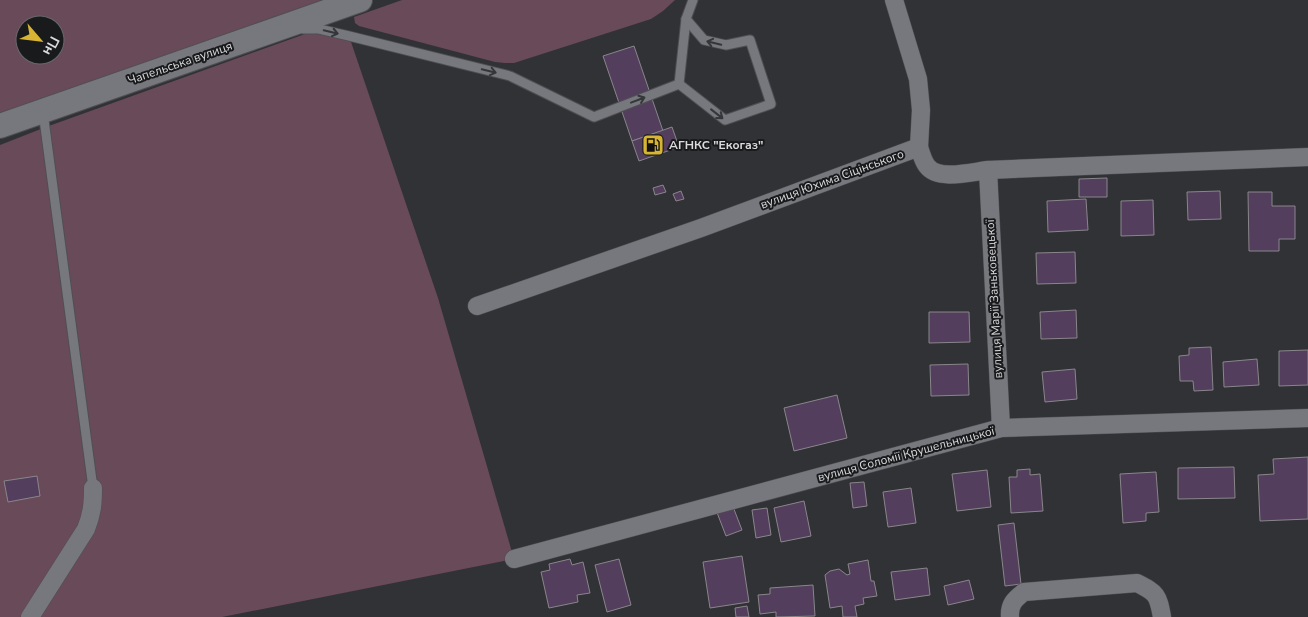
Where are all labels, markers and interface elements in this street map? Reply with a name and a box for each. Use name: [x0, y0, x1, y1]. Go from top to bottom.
north arrow: [15, 15, 65, 65]
one-way arrow: [323, 28, 339, 37]
text: Пн: [38, 33, 64, 59]
one-way arrow: [707, 37, 723, 47]
street label: Чапельська вулиця: [126, 38, 234, 88]
one-way arrow: [480, 67, 496, 76]
one-way arrow: [630, 94, 645, 104]
one-way arrow: [710, 109, 724, 119]
fuel station icon: АГНКС "Екогаз": [641, 133, 665, 157]
place label: АГНКС "Екогаз": [669, 137, 763, 153]
street label: вулиця Юхима Сіцінського: [758, 146, 906, 212]
street label: вулиця Марії Заньковецької: [982, 218, 1006, 379]
street label: вулиця Соломії Крушельницької: [816, 422, 997, 485]

